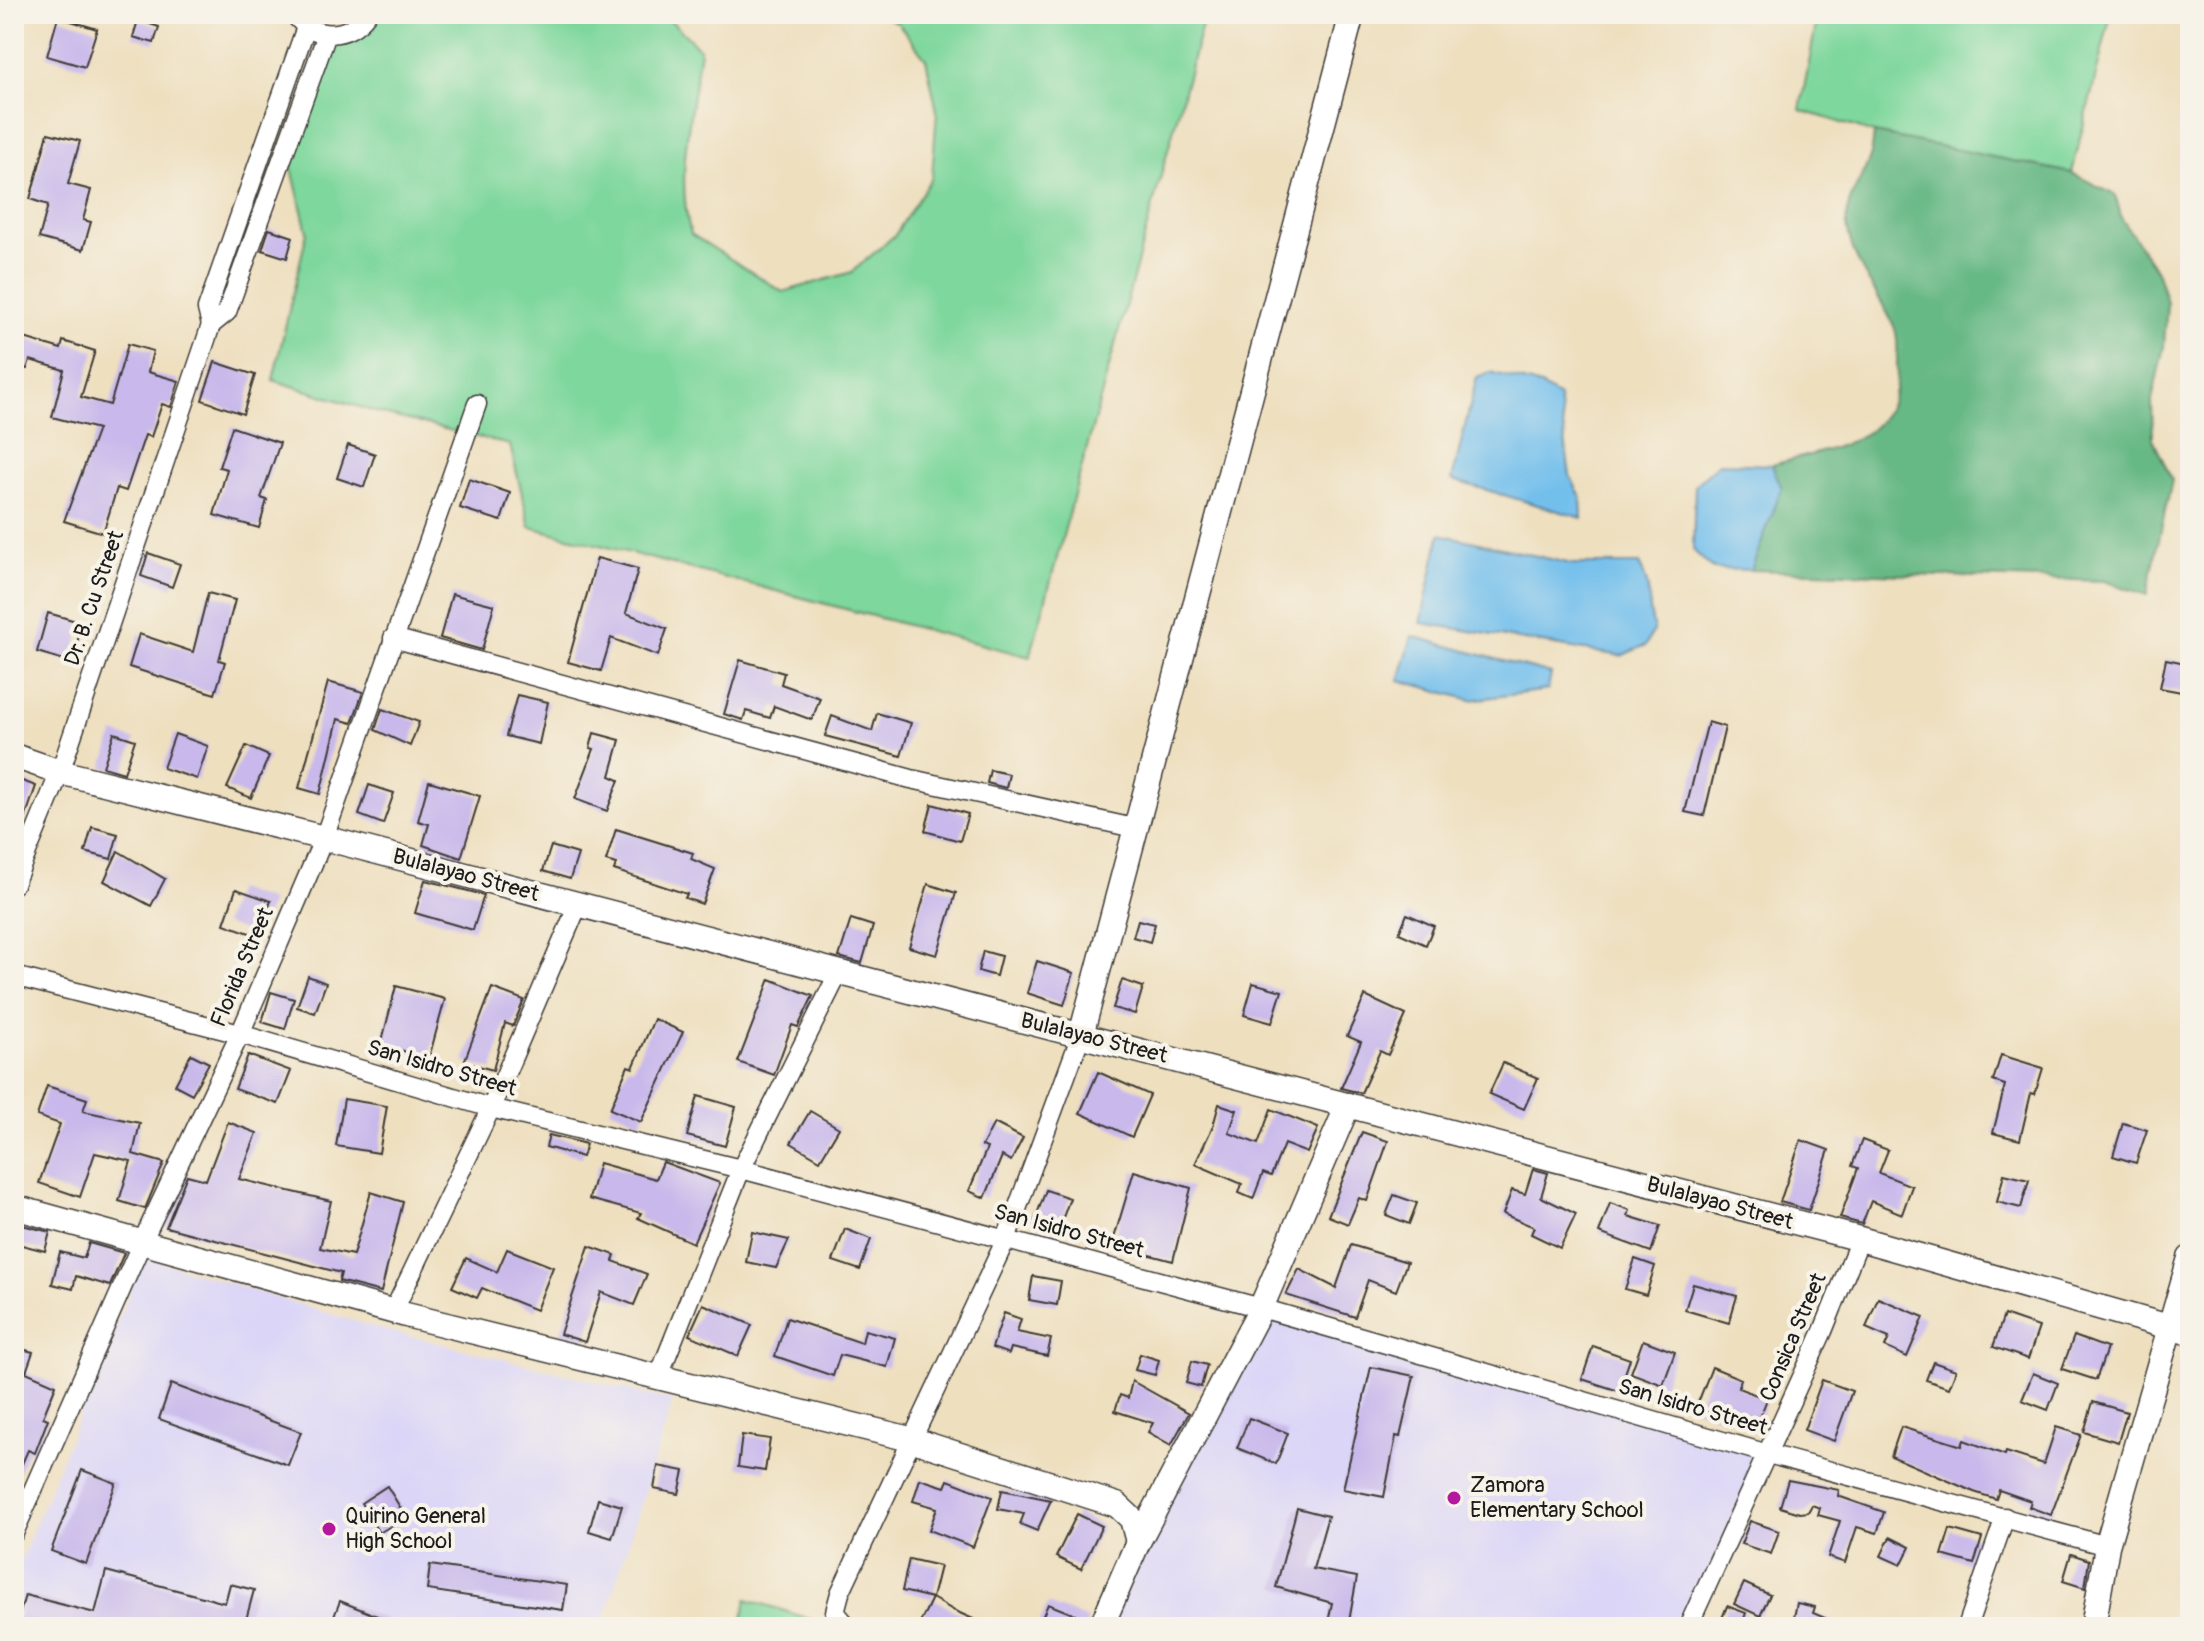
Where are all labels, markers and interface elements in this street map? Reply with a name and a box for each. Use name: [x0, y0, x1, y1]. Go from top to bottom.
street label: Dr. B. Cu Street: [58, 527, 130, 669]
street label: Bulalayao Street: [390, 842, 542, 908]
street label: Florida Street: [204, 903, 280, 1031]
street label: Bulalayao Street: [1018, 1006, 1170, 1070]
street label: San Isidro Street: [364, 1033, 520, 1103]
street label: Bulalayao Street: [1644, 1170, 1796, 1236]
street label: San Isidro Street: [991, 1198, 1147, 1264]
street label: Consica Street: [1753, 1268, 1833, 1405]
street label: San Isidro Street: [1615, 1372, 1771, 1442]
place label: Zamora Elementary School: [1470, 1471, 1644, 1524]
marker: Zamora Elementary School: [1445, 1489, 1463, 1507]
place label: Quirino General High School: [345, 1502, 486, 1555]
marker: Quirino General High School: [320, 1520, 338, 1538]

